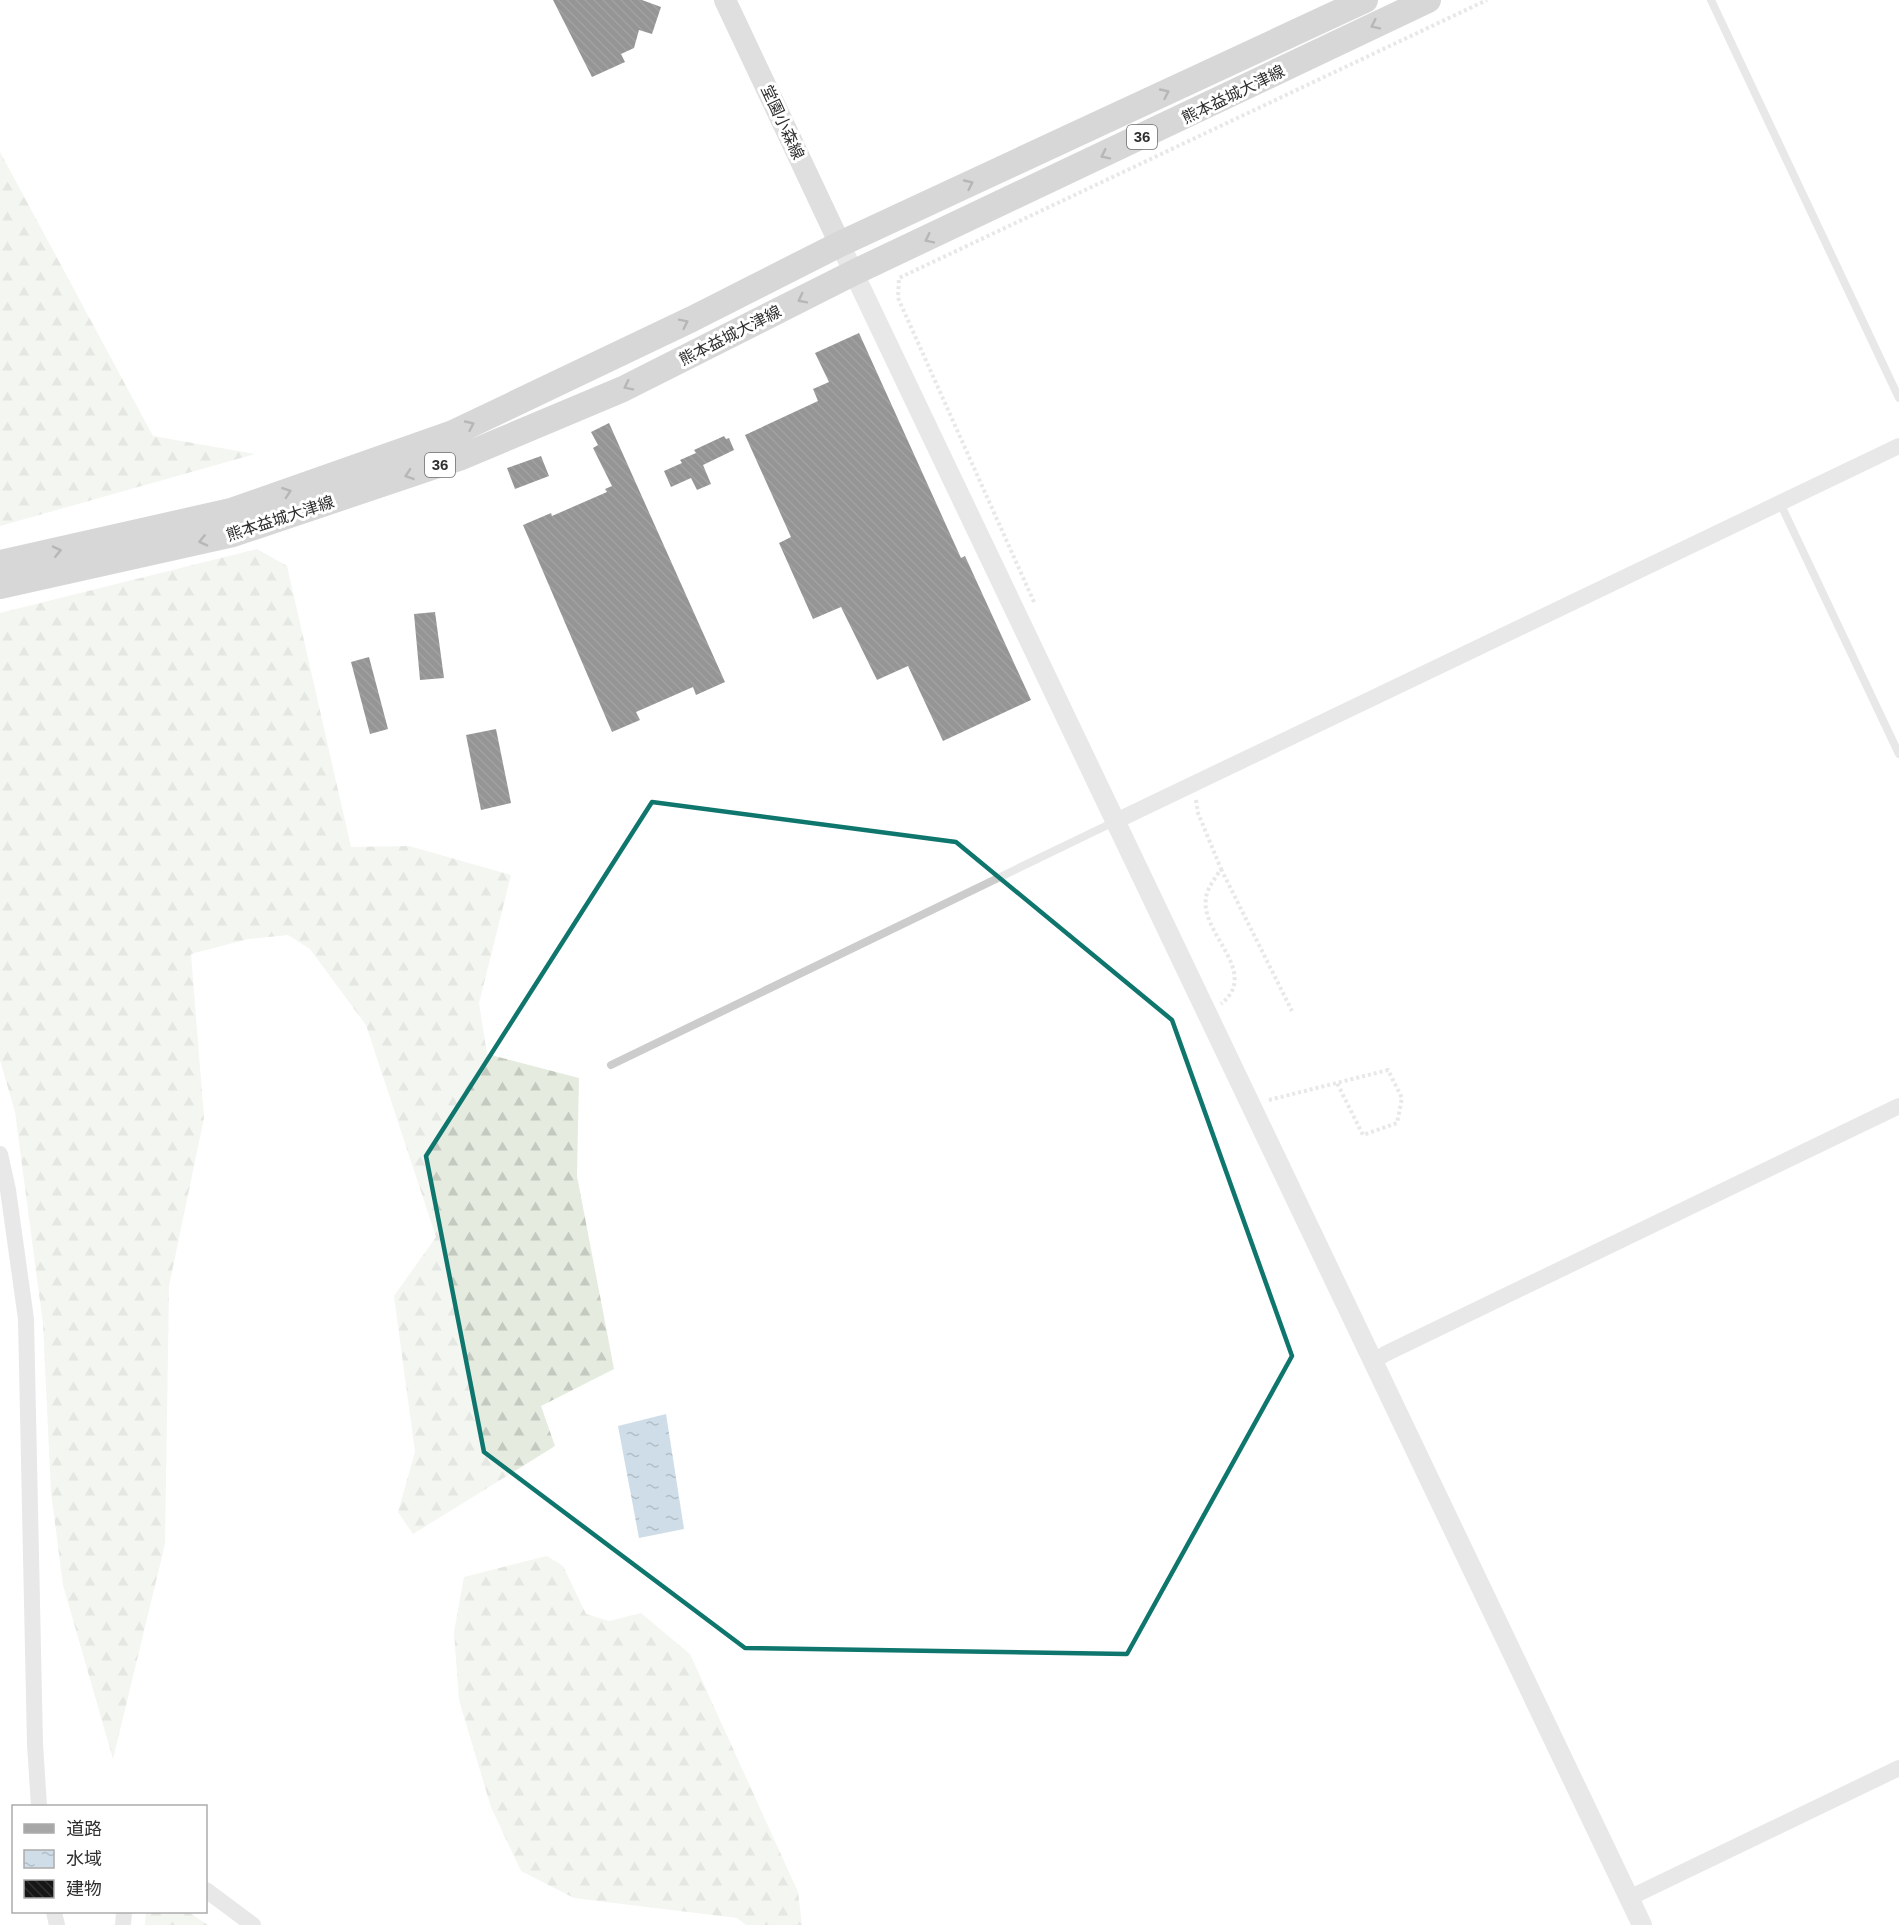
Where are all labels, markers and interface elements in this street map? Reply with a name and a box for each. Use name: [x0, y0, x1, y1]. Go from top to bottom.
one-way arrow: [1371, 18, 1382, 30]
street label: 熊本益城大津線: [1179, 62, 1287, 127]
street label: 堂園小森線: [758, 82, 807, 162]
one-way arrow: [1159, 88, 1170, 100]
road number: 36: [1127, 125, 1157, 149]
one-way arrow: [1100, 147, 1111, 159]
one-way arrow: [963, 179, 974, 191]
one-way arrow: [924, 232, 935, 244]
one-way arrow: [798, 291, 809, 303]
street label: 熊本益城大津線: [676, 302, 784, 368]
one-way arrow: [677, 319, 688, 331]
one-way arrow: [624, 379, 635, 391]
one-way arrow: [463, 420, 474, 432]
road number: 36: [425, 453, 455, 477]
one-way arrow: [404, 468, 415, 481]
one-way arrow: [281, 486, 291, 499]
street label: 熊本益城大津線: [224, 493, 336, 544]
one-way arrow: [198, 534, 208, 547]
one-way arrow: [52, 545, 62, 558]
legend: [12, 1805, 207, 1913]
text: 道路: [66, 1819, 102, 1839]
text: 水域: [66, 1849, 102, 1869]
text: 建物: [66, 1879, 102, 1899]

